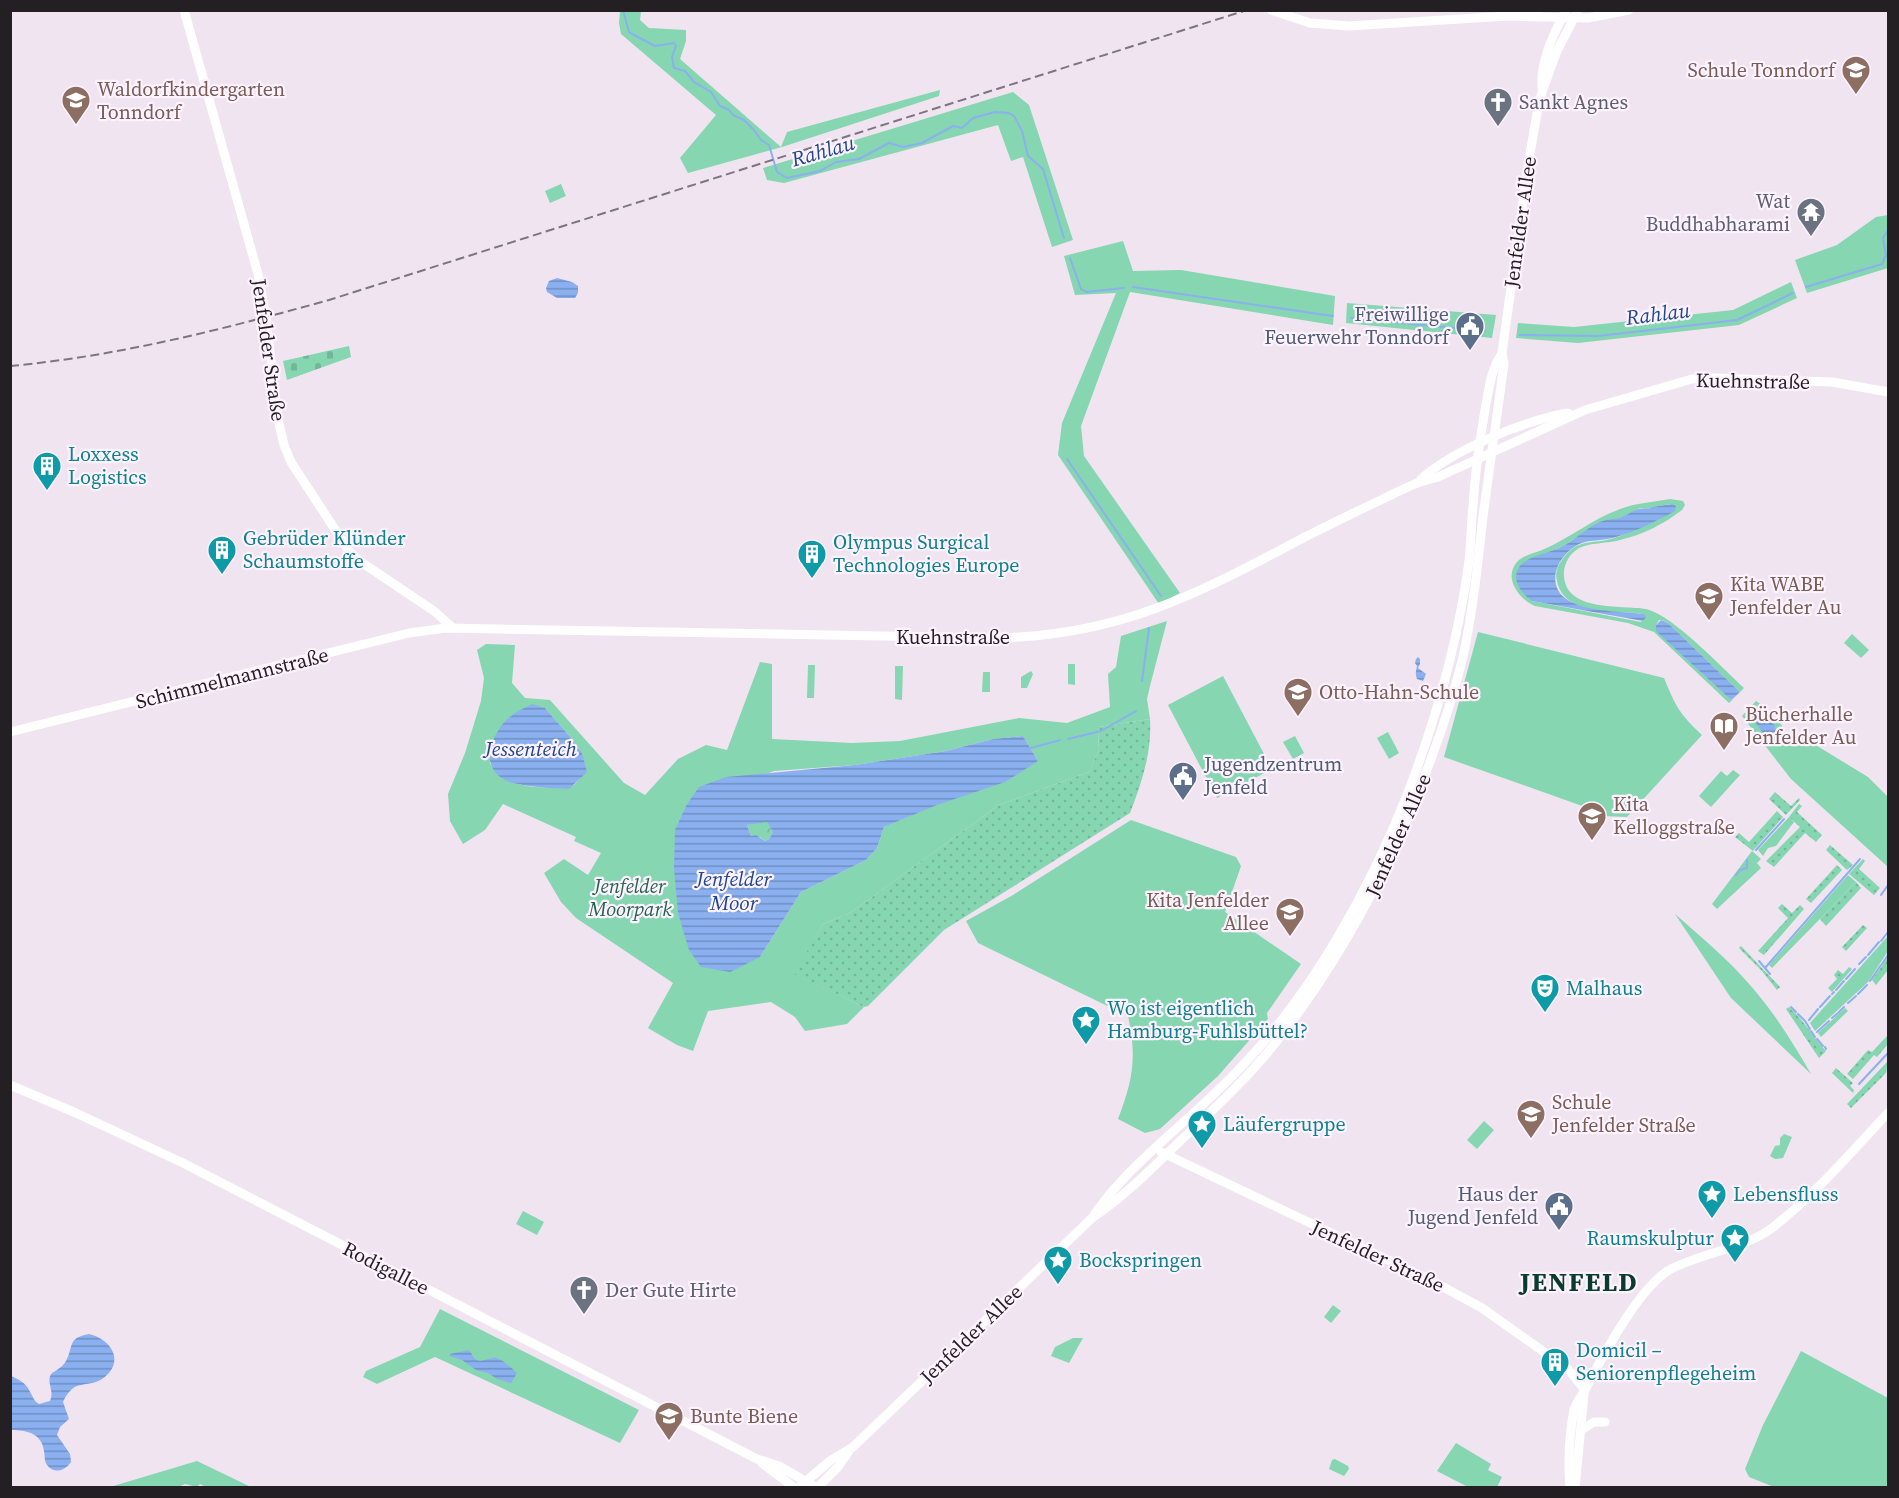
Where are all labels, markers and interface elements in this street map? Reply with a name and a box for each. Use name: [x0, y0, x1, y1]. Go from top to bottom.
school or university icon: Schule Tonndorf: [1840, 54, 1872, 96]
place label: Schule Tonndorf: [1687, 56, 1837, 84]
place label: Waldorfkindergarten Tonndorf: [97, 75, 285, 126]
school or university icon: Waldorfkindergarten Tonndorf: [60, 84, 92, 126]
church icon: Sankt Agnes: [1482, 86, 1514, 128]
place label: Sankt Agnes: [1519, 88, 1628, 116]
water label: Rahlau: [787, 128, 858, 174]
street label: Jenfelder Allee: [1497, 154, 1543, 290]
place label: Wat Buddhabharami: [1646, 187, 1790, 238]
temple icon: Wat Buddhabharami: [1795, 196, 1827, 238]
street label: Jenfelder Straße: [245, 276, 293, 423]
water label: Rahlau: [1623, 295, 1692, 332]
place label: Freiwillige Feuerwehr Tonndorf: [1264, 300, 1451, 351]
public building icon: Freiwillige Feuerwehr Tonndorf: [1454, 310, 1486, 352]
street label: Kuehnstraße: [1696, 366, 1810, 396]
place label: Loxxess Logistics: [68, 440, 147, 491]
building icon: Loxxess Logistics: [31, 450, 63, 492]
place label: Gebrüder Klünder Schaumstoffe: [243, 524, 406, 575]
place label: Olympus Surgical Technologies Europe: [833, 528, 1020, 579]
building icon: Gebrüder Klünder Schaumstoffe: [206, 534, 238, 576]
building icon: Olympus Surgical Technologies Europe: [796, 538, 828, 580]
place label: Kita WABE Jenfelder Au: [1729, 570, 1841, 621]
school or university icon: Kita WABE Jenfelder Au: [1693, 580, 1725, 622]
street label: Kuehnstraße: [896, 623, 1010, 651]
street label: Schimmelmannstraße: [133, 640, 331, 716]
school or university icon: Otto-Hahn-Schule: [1282, 676, 1314, 718]
place label: Otto-Hahn-Schule: [1319, 678, 1479, 706]
place label: Bücherhalle Jenfelder Au: [1744, 700, 1856, 751]
library icon: Bücherhalle Jenfelder Au: [1708, 710, 1740, 752]
water label: Jessenteich: [482, 734, 578, 763]
place label: Jugendzentrum Jenfeld: [1203, 750, 1342, 801]
public building icon: Jugendzentrum Jenfeld: [1167, 760, 1199, 802]
street label: Jenfelder Allee: [1358, 769, 1438, 902]
place label: Kita Kelloggstraße: [1613, 790, 1735, 841]
school or university icon: Kita Kelloggstraße: [1576, 800, 1608, 842]
water label: Jenfelder Moor: [693, 864, 772, 917]
park label: Jenfelder Moorpark: [587, 872, 672, 923]
place label: Kita Jenfelder Allee: [1146, 886, 1270, 937]
school or university icon: Kita Jenfelder Allee: [1274, 896, 1306, 938]
theatre icon: Malhaus: [1529, 972, 1561, 1014]
place label: Malhaus: [1566, 974, 1642, 1002]
place label: Wo ist eigentlich Hamburg-Fuhlsbüttel?: [1107, 994, 1308, 1045]
place icon: Wo ist eigentlich Hamburg-Fuhlsbüttel?: [1070, 1004, 1102, 1046]
place label: Schule Jenfelder Straße: [1551, 1088, 1696, 1139]
school or university icon: Schule Jenfelder Straße: [1515, 1098, 1547, 1140]
place icon: Läufergruppe: [1186, 1108, 1218, 1150]
place label: Läufergruppe: [1223, 1110, 1346, 1138]
place icon: Lebensfluss: [1696, 1178, 1728, 1220]
place label: Haus der Jugend Jenfeld: [1407, 1180, 1539, 1231]
place label: Lebensfluss: [1733, 1180, 1838, 1208]
public building icon: Haus der Jugend Jenfeld: [1543, 1190, 1575, 1232]
street label: Jenfelder Straße: [1306, 1213, 1449, 1299]
place icon: Raumskulptur: [1719, 1222, 1751, 1264]
place label: Raumskulptur: [1586, 1224, 1715, 1252]
street label: Rodigallee: [338, 1234, 434, 1302]
place icon: Bockspringen: [1042, 1244, 1074, 1286]
place label: Bockspringen: [1079, 1246, 1202, 1274]
district label: JENFELD: [1518, 1264, 1638, 1300]
church icon: Der Gute Hirte: [568, 1274, 600, 1316]
place label: Der Gute Hirte: [605, 1276, 736, 1304]
street label: Jenfelder Allee: [913, 1278, 1028, 1391]
place label: Domicil – Seniorenpflegeheim: [1576, 1336, 1756, 1387]
building icon: Domicil – Seniorenpflegeheim: [1539, 1346, 1571, 1388]
school or university icon: Bunte Biene: [653, 1400, 685, 1442]
place label: Bunte Biene: [690, 1402, 798, 1430]

